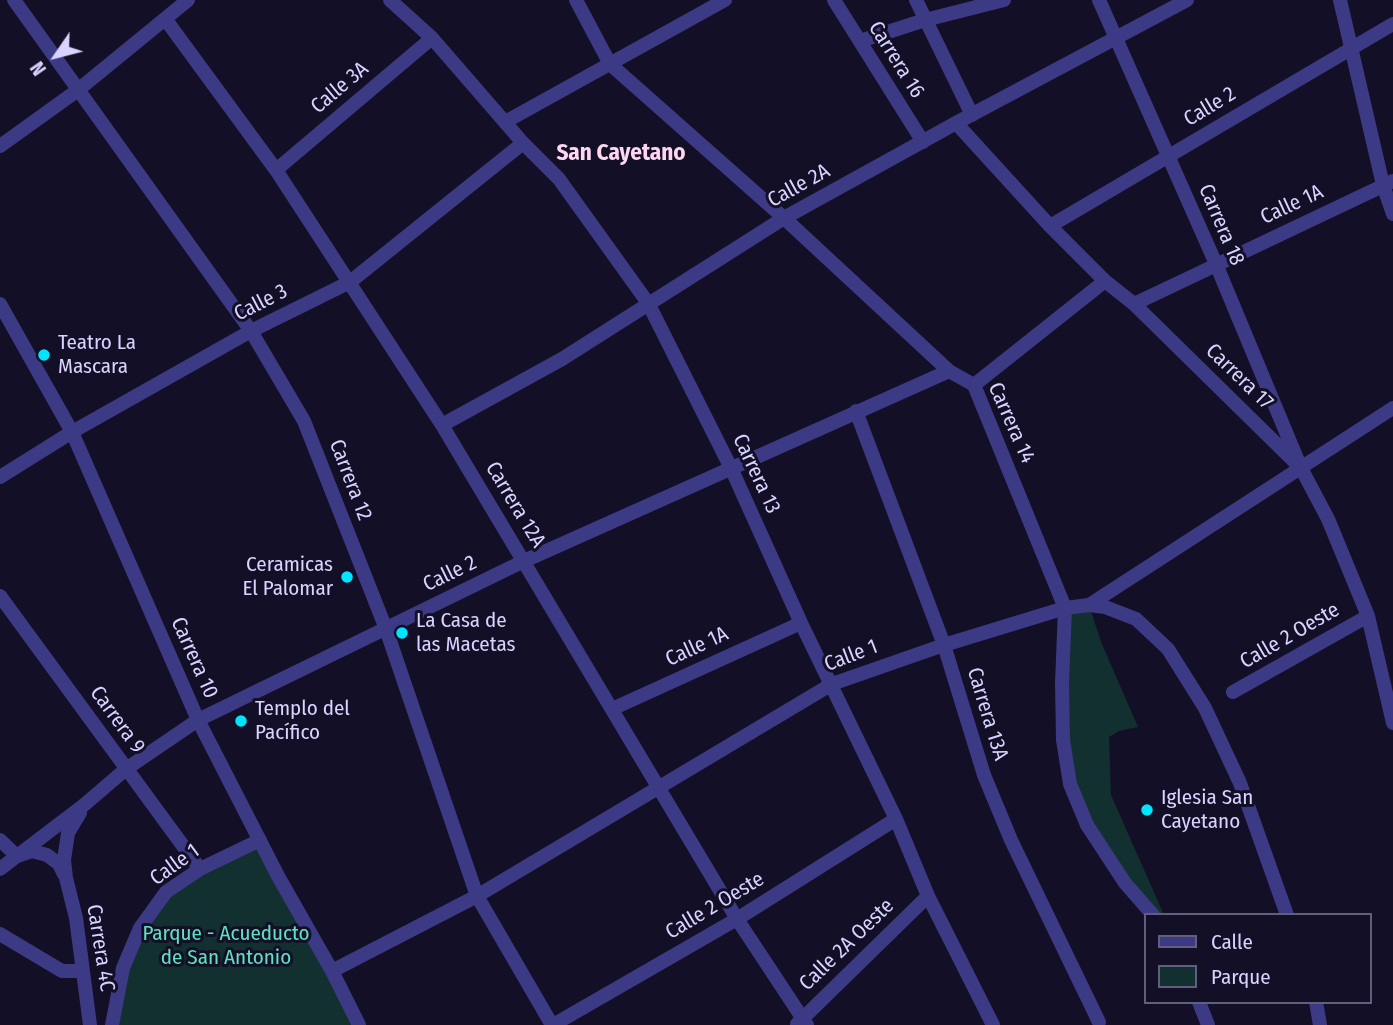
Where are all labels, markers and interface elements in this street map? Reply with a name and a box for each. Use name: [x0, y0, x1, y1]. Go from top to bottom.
street label: Carrera 16: [863, 17, 929, 103]
north arrow: [21, 21, 91, 91]
text: N: [26, 57, 51, 80]
street label: Calle 3A: [306, 57, 374, 119]
street label: Calle 2: [1179, 82, 1241, 132]
district label: San Cayetano: [556, 140, 686, 168]
street label: Calle 2A: [764, 159, 834, 213]
street label: Calle 1A: [1257, 180, 1327, 230]
street label: Carrera 18: [1193, 181, 1249, 269]
street label: Calle 3: [230, 279, 292, 327]
place label: Teatro La Mascara: [58, 330, 136, 380]
street label: Carrera 17: [1200, 339, 1278, 415]
marker: Teatro La Mascara: [36, 347, 52, 363]
street label: Carrera 14: [982, 379, 1040, 467]
street label: Carrera 13: [727, 430, 785, 518]
street label: Carrera 12: [323, 436, 377, 524]
street label: Carrera 12A: [480, 458, 550, 552]
street label: Calle 2: [419, 550, 481, 598]
place label: Ceramicas El Palomar: [243, 552, 333, 602]
marker: Ceramicas El Palomar: [339, 569, 355, 585]
street label: Calle 2 Oeste: [1236, 597, 1344, 675]
place label: La Casa de las Macetas: [416, 608, 515, 658]
street label: Carrera 10: [165, 613, 223, 703]
street label: Calle 1A: [662, 622, 732, 672]
marker: La Casa de las Macetas: [394, 625, 410, 641]
street label: Calle 1: [821, 634, 881, 678]
street label: Carrera 13A: [961, 665, 1013, 763]
street label: Carrera 9: [84, 681, 150, 759]
place label: Templo del Pacífico: [255, 696, 350, 746]
marker: Templo del Pacífico: [233, 713, 249, 729]
place label: Iglesia San Cayetano: [1161, 785, 1253, 835]
marker: Iglesia San Cayetano: [1139, 802, 1155, 818]
street label: Calle 1: [145, 839, 205, 891]
street label: Calle 2 Oeste: [661, 867, 769, 945]
street label: Calle 2A Oeste: [795, 894, 899, 996]
street label: Carrera 4C: [81, 903, 119, 993]
legend: [1144, 913, 1372, 1004]
park label: Parque - Acueducto de San Antonio: [142, 921, 310, 971]
text: Calle: [1211, 929, 1253, 955]
text: Parque: [1211, 964, 1271, 990]

